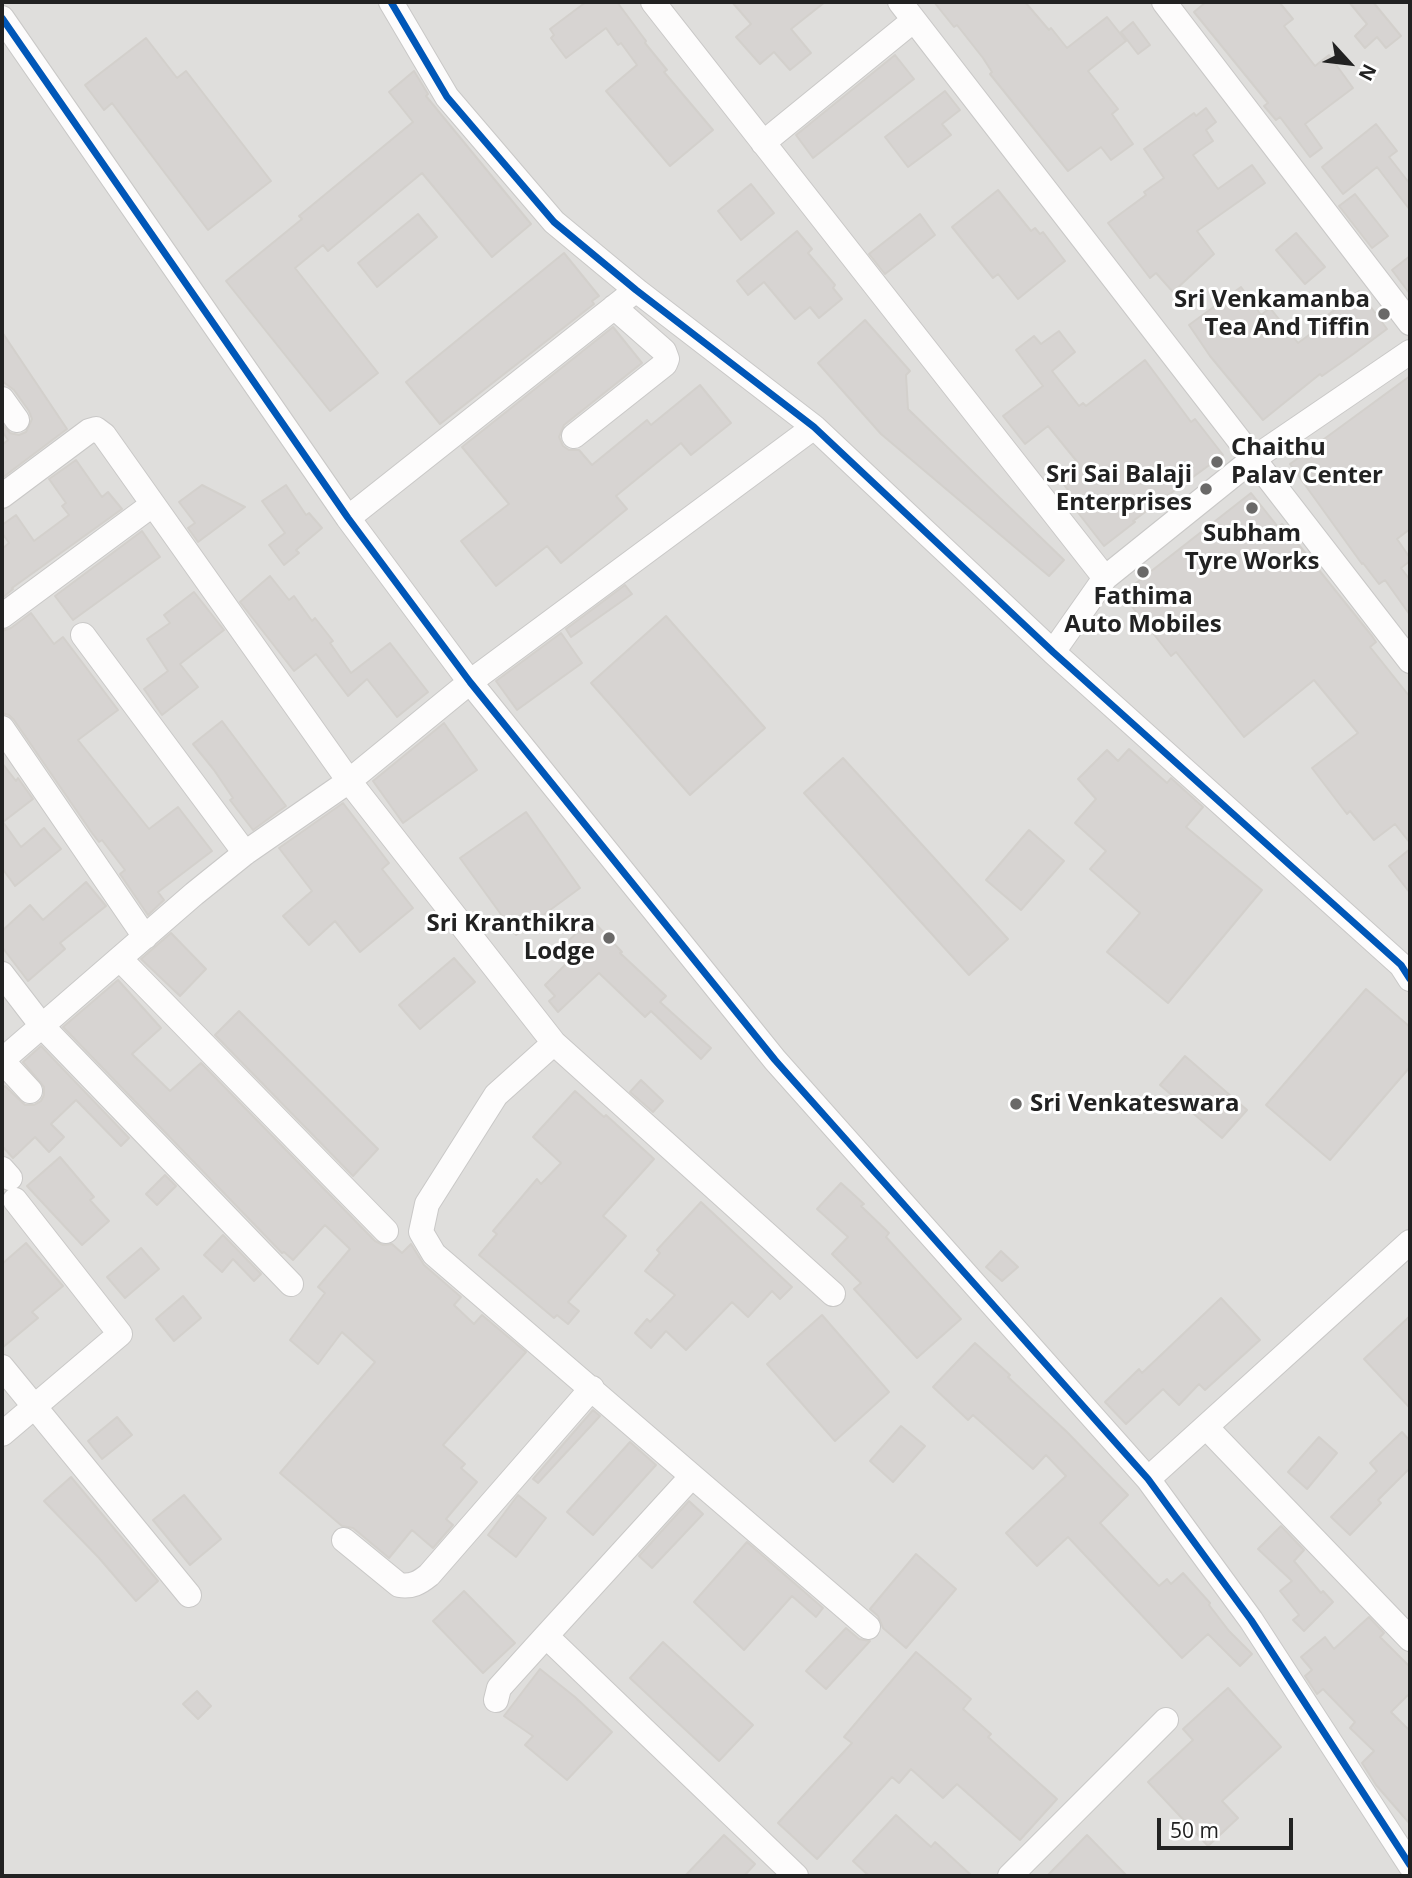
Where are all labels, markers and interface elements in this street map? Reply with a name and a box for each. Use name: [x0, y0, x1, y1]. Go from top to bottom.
north arrow: [1314, 28, 1384, 98]
text: N: [1353, 60, 1383, 85]
place label: Sri Venkamanba Tea And Tiffin: [1174, 286, 1370, 342]
marker: Sri Venkamanba Tea And Tiffin: [1376, 306, 1392, 322]
place label: Chaithu Palav Center: [1231, 434, 1383, 490]
marker: Chaithu Palav Center: [1209, 454, 1225, 470]
place label: Sri Sai Balaji Enterprises: [1046, 461, 1192, 517]
marker: Sri Sai Balaji Enterprises: [1198, 481, 1214, 497]
marker: Subham Tyre Works: [1244, 500, 1260, 516]
place label: Subham Tyre Works: [1185, 520, 1319, 576]
marker: Fathima Auto Mobiles: [1135, 564, 1151, 580]
place label: Fathima Auto Mobiles: [1064, 583, 1222, 639]
place label: Sri Kranthikra Lodge: [426, 910, 595, 966]
marker: Sri Kranthikra Lodge: [601, 930, 617, 946]
place label: Sri Venkateswara: [1030, 1090, 1240, 1118]
marker: Sri Venkateswara: [1008, 1096, 1024, 1112]
scale bar: [1160, 1804, 1296, 1848]
text: 50 m: [1170, 1816, 1219, 1844]

